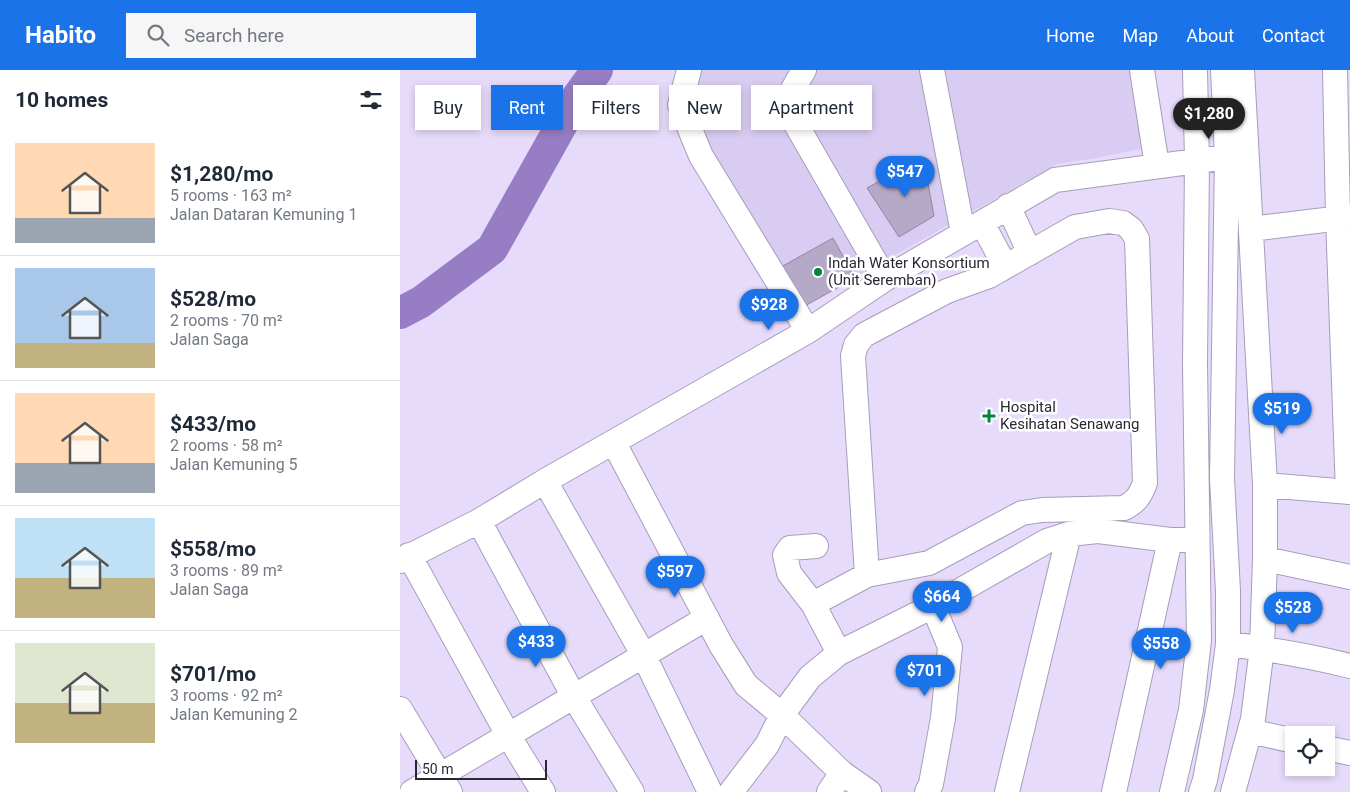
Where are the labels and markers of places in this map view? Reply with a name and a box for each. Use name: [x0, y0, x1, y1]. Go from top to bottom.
pin: $1,280: [1168, 98, 1250, 140]
pin: $547: [875, 156, 935, 198]
place label: Indah Water Konsortium (Unit Seremban): [828, 254, 990, 289]
marker: Indah Water Konsortium (Unit Seremban): [812, 266, 824, 278]
pin: $928: [739, 288, 799, 331]
pin: $519: [1252, 392, 1312, 435]
place label: Hospital Kesihatan Senawang: [1000, 398, 1140, 433]
marker: Hospital Kesihatan Senawang: [982, 409, 996, 423]
pin: $597: [645, 556, 705, 598]
pin: $664: [912, 580, 972, 623]
pin: $528: [1263, 592, 1323, 634]
pin: $433: [506, 626, 566, 668]
pin: $558: [1131, 628, 1191, 670]
pin: $701: [895, 654, 955, 697]

